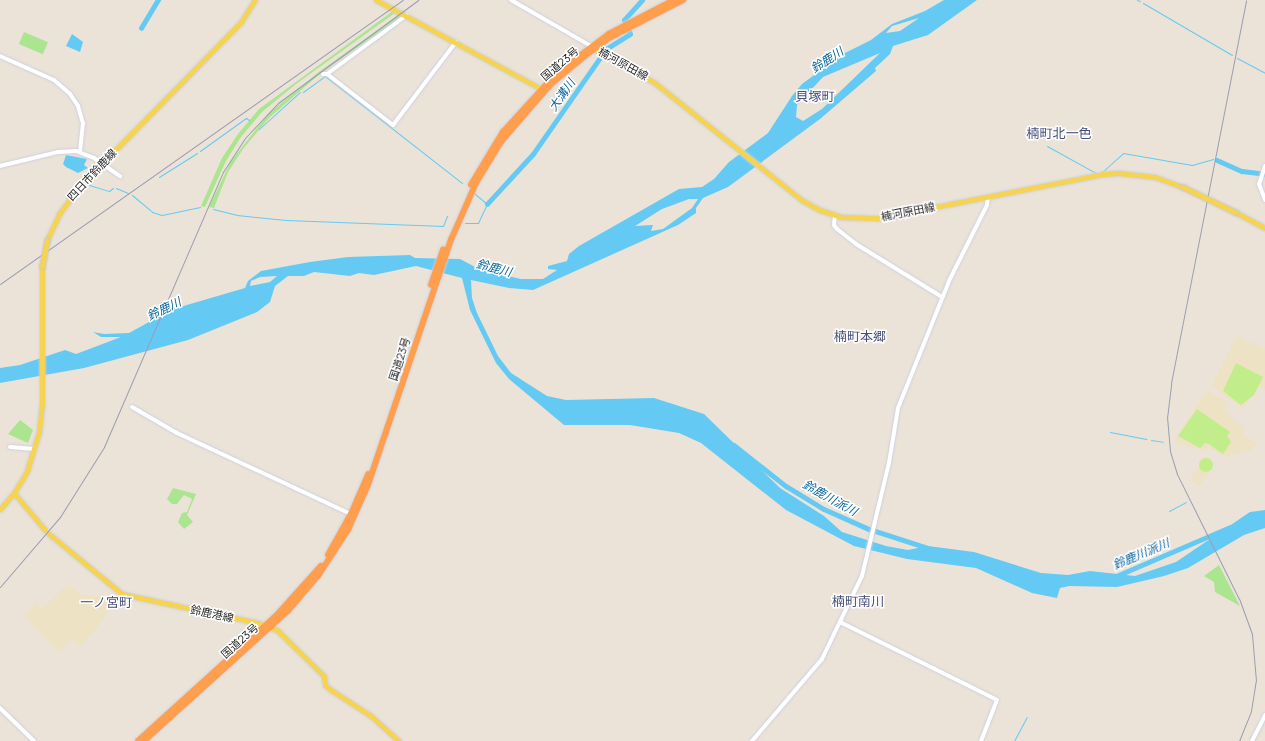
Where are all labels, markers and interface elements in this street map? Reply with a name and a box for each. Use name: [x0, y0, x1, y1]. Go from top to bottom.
street label: 国道23号: [538, 44, 582, 84]
water label: 鈴鹿川: [808, 44, 846, 76]
street label: 楠河原田線: [596, 45, 650, 83]
water label: 大溝川: [546, 76, 578, 114]
district label: 貝塚町: [796, 88, 834, 104]
district label: 楠町北一色: [1027, 125, 1091, 141]
street label: 四日市鈴鹿線: [65, 146, 119, 204]
street label: 楠河原田線: [880, 200, 936, 224]
water label: 鈴鹿川: [475, 257, 513, 279]
water label: 鈴鹿川: [145, 295, 183, 323]
district label: 楠町本郷: [834, 328, 886, 344]
street label: 国道23号: [387, 335, 413, 383]
water label: 鈴鹿川派川: [800, 477, 860, 519]
water label: 鈴鹿川派川: [1111, 536, 1171, 572]
district label: 楠町南川: [832, 593, 884, 609]
district label: 一ノ宮町: [80, 594, 132, 610]
street label: 鈴鹿港線: [189, 603, 235, 625]
street label: 国道23号: [219, 621, 261, 661]

